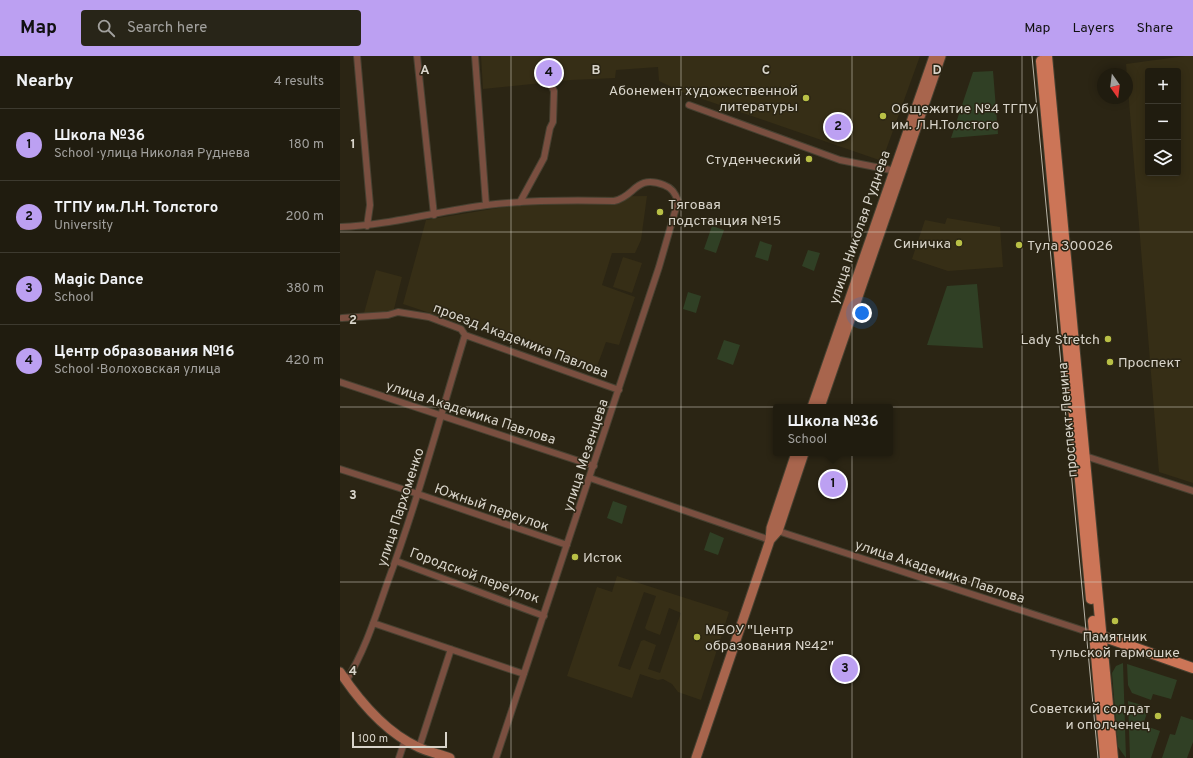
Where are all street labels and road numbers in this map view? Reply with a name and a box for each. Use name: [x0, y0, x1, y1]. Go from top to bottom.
street label: улица Николая Руднева: [826, 148, 895, 307]
street label: проезд Академика Павлова: [431, 300, 610, 383]
street label: проспект Ленина: [1055, 362, 1082, 478]
street label: улица Академика Павлова: [383, 378, 558, 449]
street label: улица Мезенцева: [560, 397, 613, 514]
street label: улица Пархоменко: [374, 446, 429, 569]
street label: Южный переулок: [432, 481, 551, 536]
street label: улица Академика Павлова: [852, 537, 1027, 608]
street label: Городской переулок: [407, 545, 542, 608]

